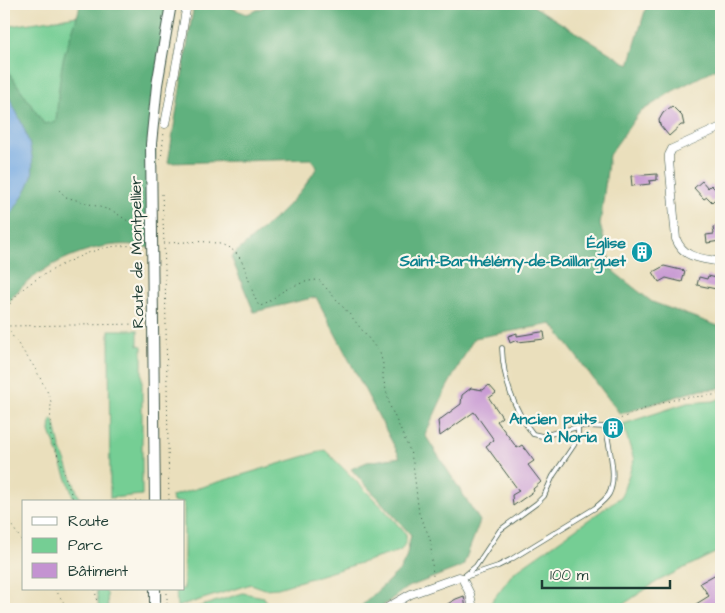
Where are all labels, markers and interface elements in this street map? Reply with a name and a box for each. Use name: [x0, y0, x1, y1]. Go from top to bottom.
street label: Route de Montpellier: [125, 175, 149, 328]
place label: Église Saint-Barthélémy-de-Baillarguet: [399, 232, 627, 274]
building icon: Église Saint-Barthélémy-de-Baillarguet: [630, 240, 654, 264]
place label: Ancien puits à Noria: [509, 408, 598, 448]
building icon: Ancien puits à Noria: [601, 416, 625, 440]
legend: [22, 500, 185, 590]
text: Route: [68, 511, 109, 532]
text: Parc: [68, 535, 103, 556]
scale bar: [542, 558, 670, 590]
text: Bâtiment: [68, 561, 128, 582]
text: 100 m: [550, 565, 589, 586]

